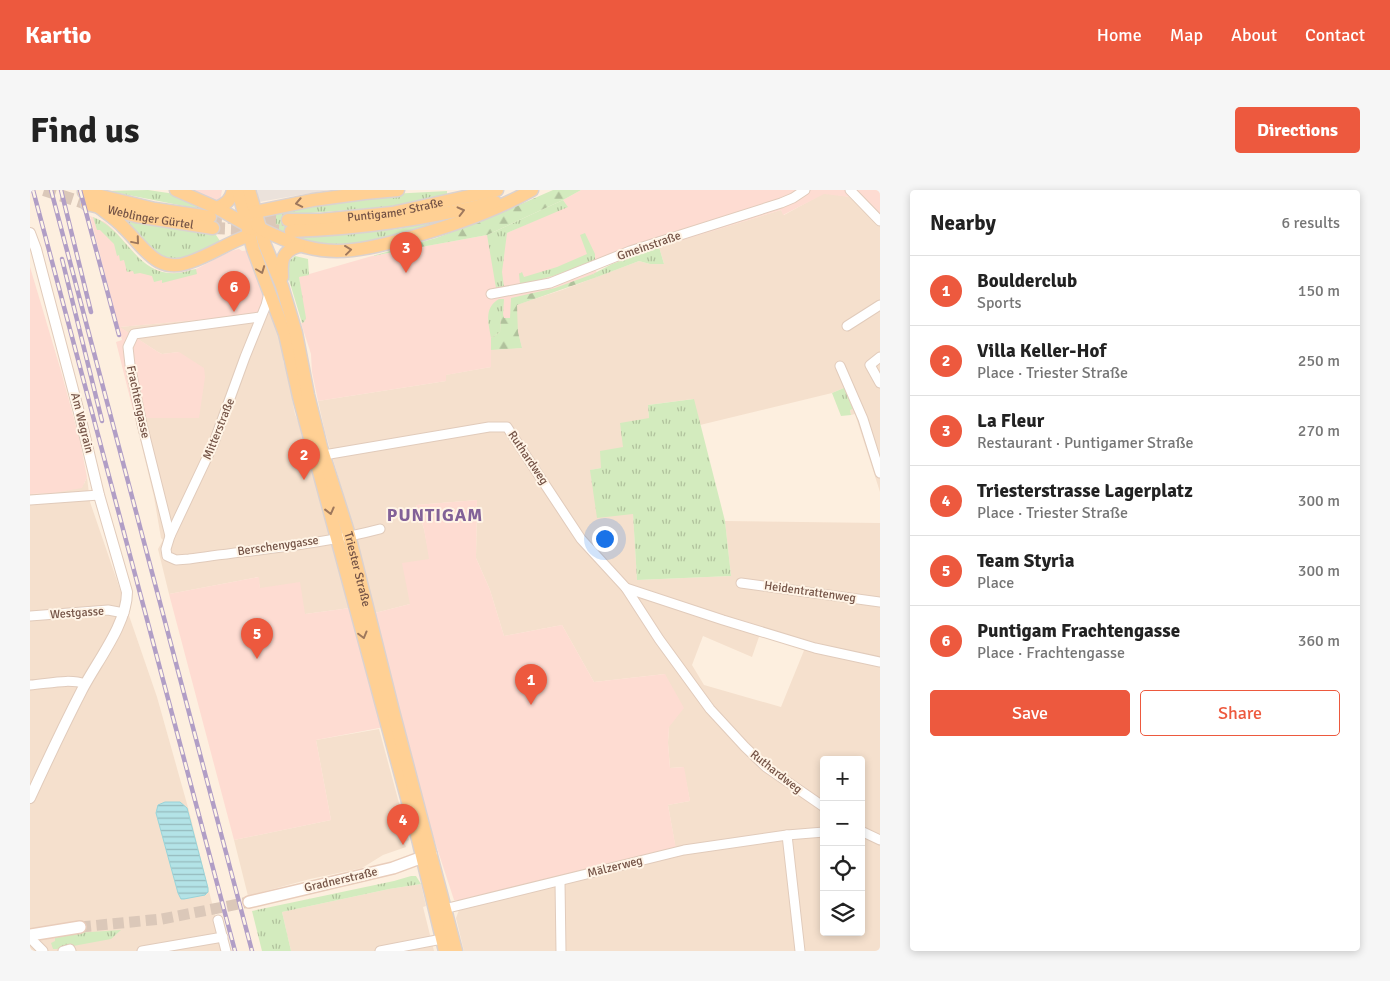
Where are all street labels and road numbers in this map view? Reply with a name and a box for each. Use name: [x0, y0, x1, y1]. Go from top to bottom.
street label: Puntigamer Straße: [346, 194, 445, 225]
street label: Weblinger Gürtel: [106, 202, 195, 232]
street label: Gmeinstraße: [615, 228, 683, 264]
street label: Frachtengasse: [123, 364, 153, 440]
street label: Am Wagrain: [67, 391, 97, 455]
street label: Mitterstraße: [200, 396, 238, 462]
street label: Ruthardweg: [504, 428, 552, 488]
street label: Triester Straße: [341, 530, 374, 608]
street label: Berschenygasse: [236, 533, 320, 559]
street label: Heidentrattenweg: [763, 578, 857, 606]
street label: Westgasse: [50, 604, 104, 622]
street label: Ruthardweg: [747, 747, 805, 797]
street label: Mälzerweg: [586, 853, 644, 881]
street label: Gradnerstraße: [303, 864, 379, 896]

